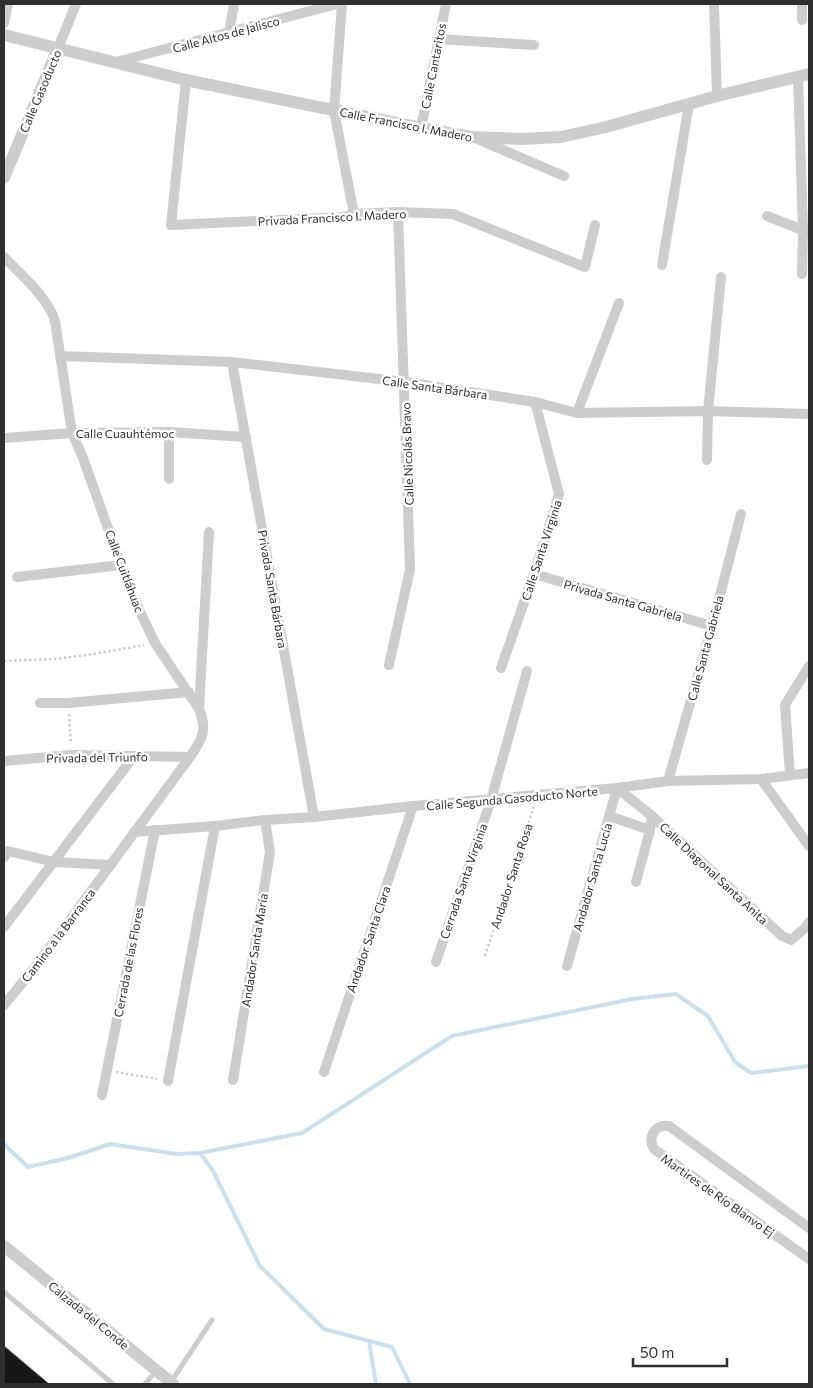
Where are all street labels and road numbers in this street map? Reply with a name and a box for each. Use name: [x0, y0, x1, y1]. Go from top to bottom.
street label: Calle Altos de Jalisco: [171, 13, 281, 56]
street label: Calle Cantaritos: [418, 22, 448, 110]
street label: Calle Gasoducto: [16, 48, 64, 134]
street label: Calle Francisco I. Madero: [339, 104, 473, 144]
street label: Privada Francisco I. Madero: [257, 206, 407, 228]
street label: Calle Santa Bárbara: [382, 373, 488, 401]
street label: Calle Nicolás Bravo: [398, 402, 416, 506]
street label: Calle Cuauhtémoc: [76, 426, 174, 440]
street label: Calle Santa Virginia: [518, 498, 564, 602]
street label: Calle Cuitláhuac: [103, 528, 147, 614]
street label: Privada Santa Bárbara: [256, 529, 290, 649]
street label: Privada Santa Gabriela: [562, 576, 684, 624]
street label: Calle Santa Gabriela: [684, 594, 726, 702]
street label: Privada del Triunfo: [46, 749, 148, 765]
street label: Calle Segunda Gasoducto Norte: [426, 784, 598, 812]
street label: Calle Diagonal Santa Anita: [657, 819, 771, 927]
street label: Cerrada Santa Virginia: [437, 821, 489, 941]
street label: Andador Santa Lucía: [570, 821, 614, 933]
street label: Andador Santa Rosa: [487, 822, 535, 930]
street label: Andador Santa Clara: [343, 884, 393, 994]
street label: Camino a la Barranca: [18, 885, 98, 985]
street label: Andador Santa María: [238, 892, 270, 1008]
street label: Cerrada de las Flores: [110, 906, 146, 1018]
street label: Martires de Río Blanvo Ej: [659, 1151, 777, 1239]
street label: Calzada del Conde: [46, 1278, 132, 1352]

